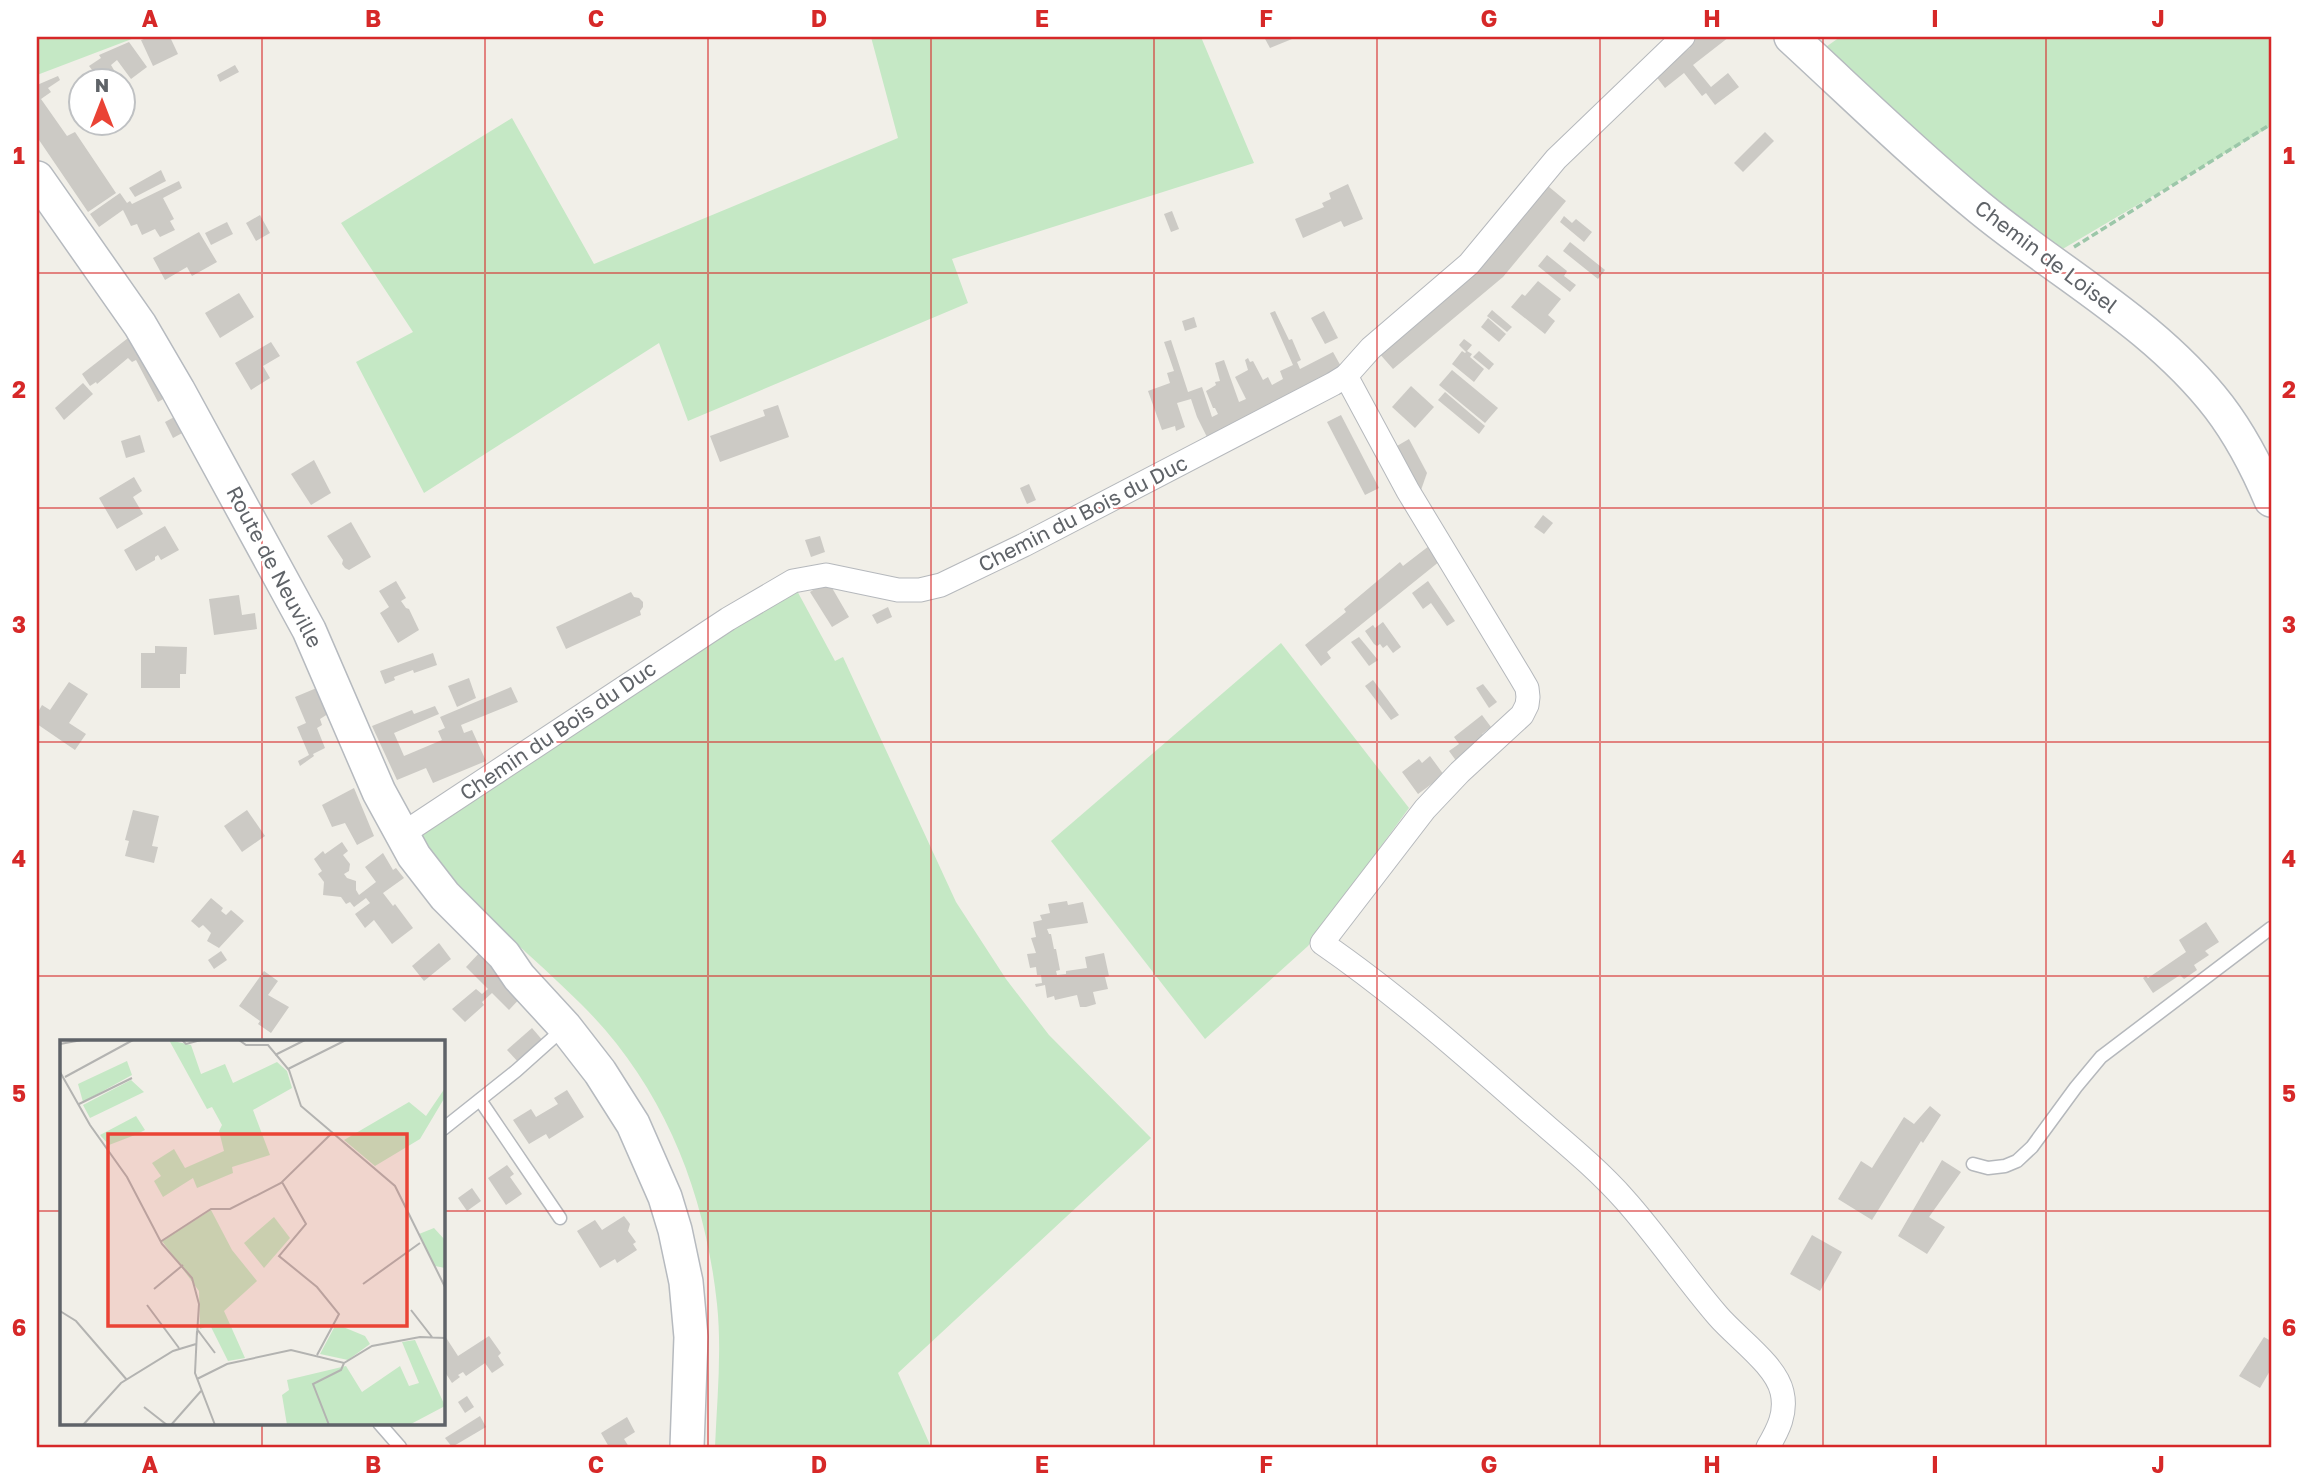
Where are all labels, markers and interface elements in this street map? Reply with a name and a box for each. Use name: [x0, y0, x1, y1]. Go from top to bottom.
text: A: [142, 4, 159, 32]
text: B: [365, 4, 381, 32]
text: C: [588, 4, 604, 32]
text: D: [811, 4, 827, 32]
text: E: [1035, 4, 1049, 32]
text: F: [1259, 4, 1273, 32]
text: G: [1481, 4, 1497, 32]
text: H: [1703, 4, 1721, 32]
text: I: [1931, 4, 1939, 32]
text: J: [2151, 4, 2165, 32]
north arrow: [66, 66, 136, 136]
text: N: [95, 73, 109, 96]
text: 1: [13, 141, 25, 169]
text: 1: [2283, 141, 2295, 169]
street label: Chemin de Loisel: [1970, 194, 2123, 318]
text: 2: [12, 375, 26, 403]
text: 2: [2282, 375, 2296, 403]
street label: Chemin du Bois du Duc: [974, 449, 1191, 577]
street label: Route de Neuville: [221, 481, 328, 652]
text: 3: [12, 610, 26, 638]
text: 3: [2282, 610, 2296, 638]
street label: Chemin du Bois du Duc: [454, 655, 660, 806]
text: 4: [12, 844, 26, 872]
text: 4: [2282, 844, 2296, 872]
inset map: [60, 1040, 444, 1424]
text: 5: [12, 1079, 26, 1107]
text: 5: [2282, 1079, 2296, 1107]
text: 6: [12, 1313, 26, 1341]
text: 6: [2282, 1313, 2296, 1341]
text: A: [142, 1450, 159, 1478]
text: B: [365, 1450, 381, 1478]
text: C: [588, 1450, 604, 1478]
text: D: [811, 1450, 827, 1478]
text: E: [1035, 1450, 1049, 1478]
text: F: [1259, 1450, 1273, 1478]
text: G: [1481, 1450, 1497, 1478]
text: H: [1703, 1450, 1721, 1478]
text: I: [1931, 1450, 1939, 1478]
text: J: [2151, 1450, 2165, 1478]

